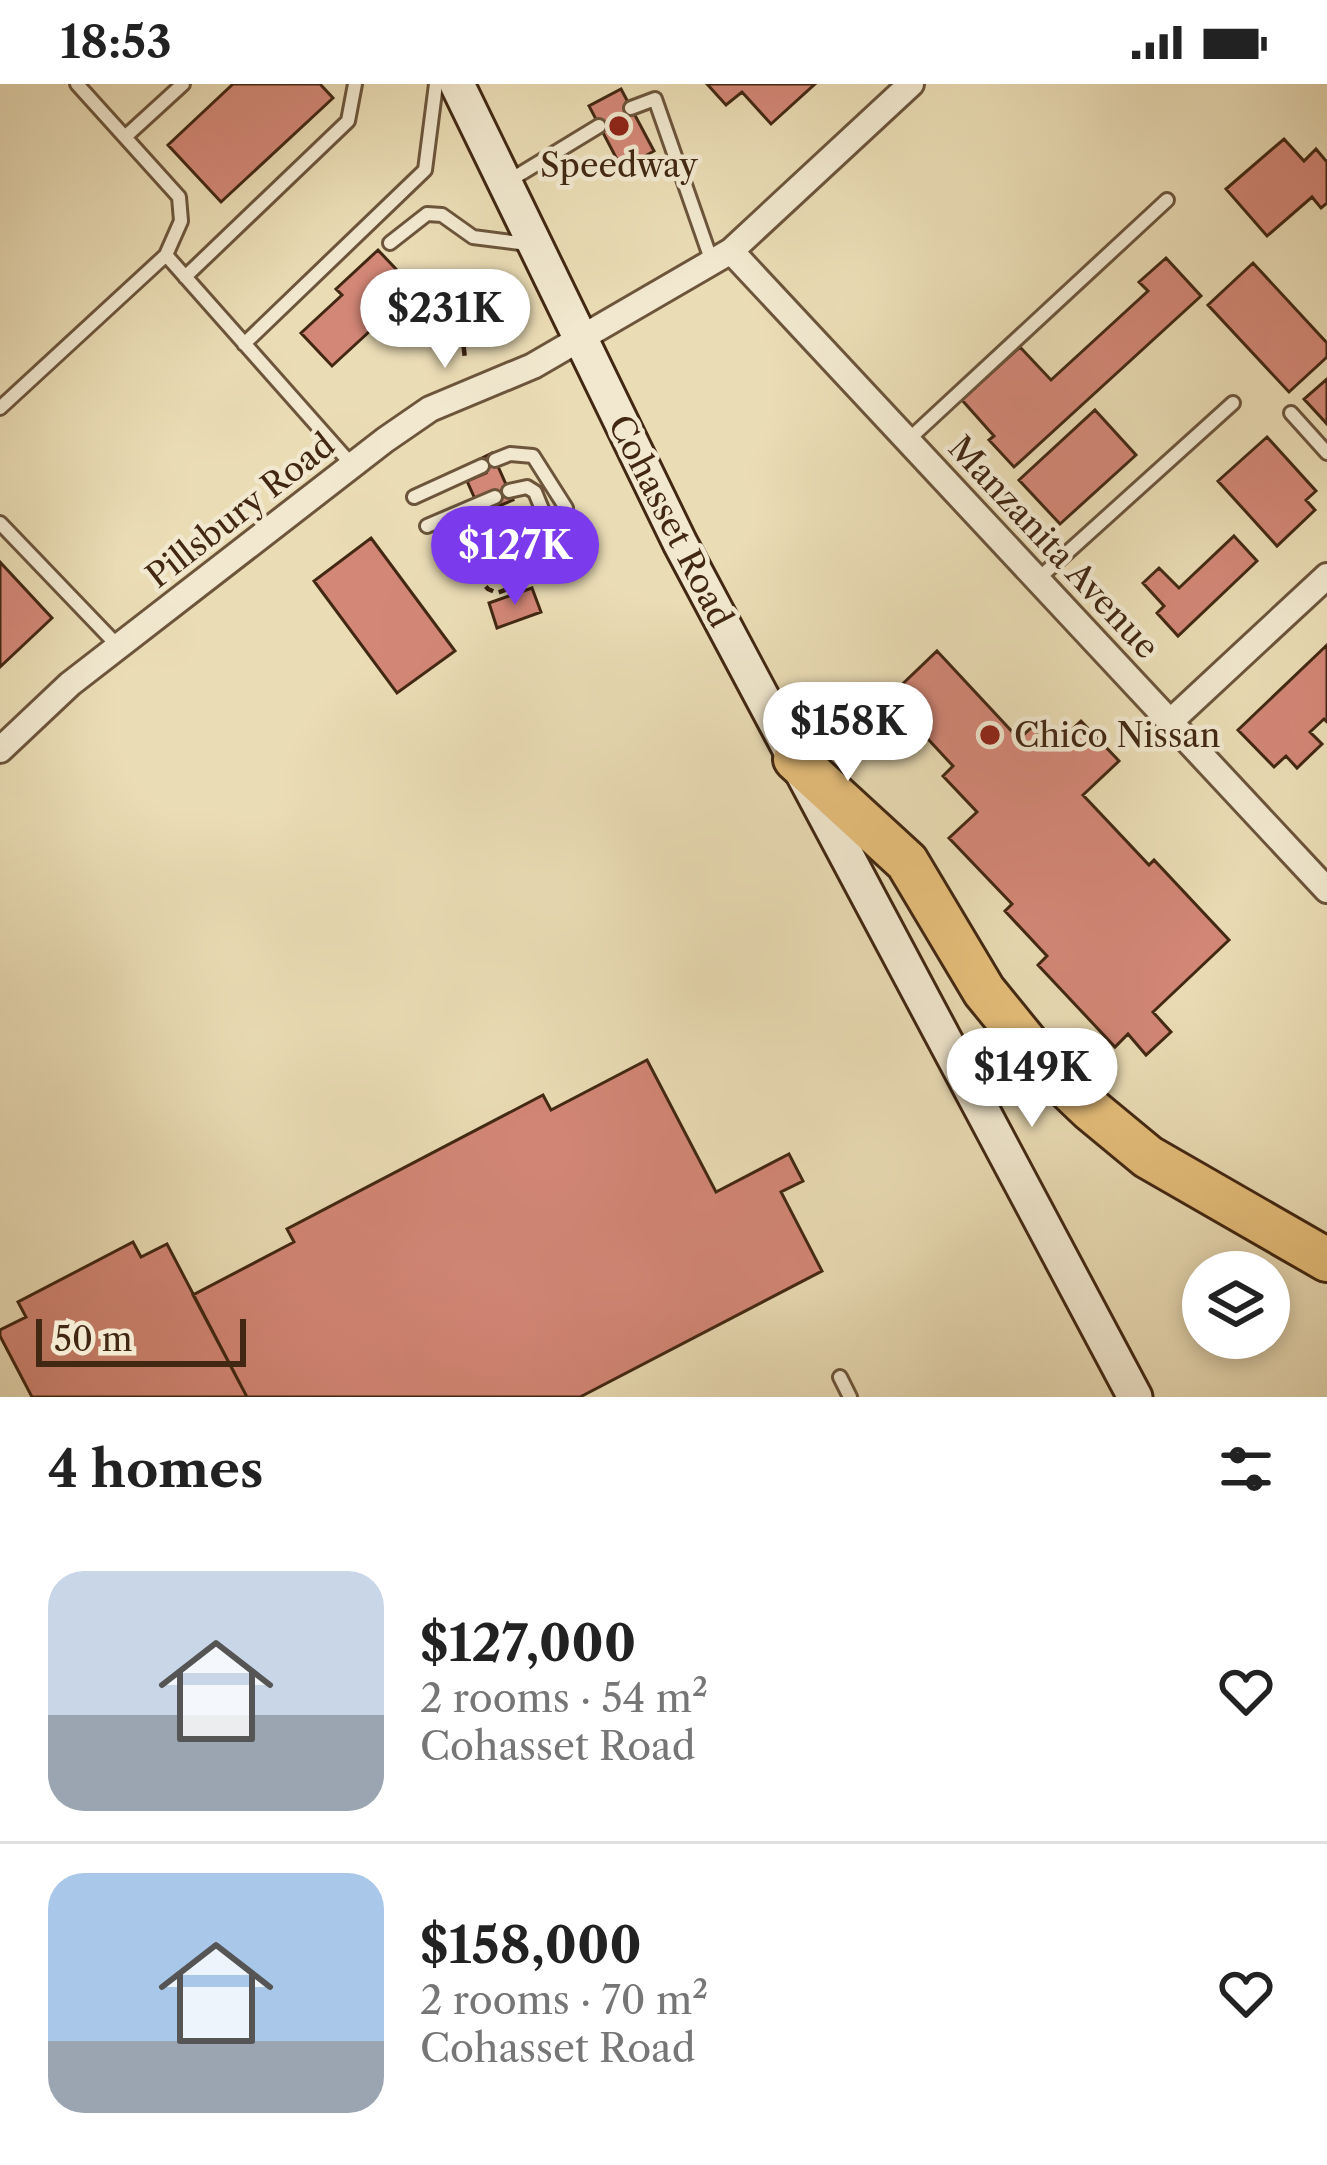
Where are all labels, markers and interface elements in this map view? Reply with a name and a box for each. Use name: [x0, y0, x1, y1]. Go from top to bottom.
text: 18:53: [60, 14, 172, 70]
marker: Speedway: [606, 113, 632, 139]
place label: Speedway: [540, 145, 699, 186]
pin: $231K: [361, 269, 529, 371]
text: $231K: [387, 284, 503, 332]
street label: Cohasset Road: [599, 408, 742, 634]
street label: Pillsbury Road: [138, 424, 343, 597]
street label: Manzanita Avenue: [940, 427, 1167, 667]
pin: $127K: [431, 506, 599, 608]
text: $127K: [458, 521, 572, 569]
pin: $158K: [764, 682, 932, 784]
text: $158K: [790, 697, 906, 745]
place label: Chico Nissan: [1014, 715, 1220, 756]
marker: Chico Nissan: [977, 722, 1003, 748]
pin: $149K: [948, 1028, 1116, 1130]
text: $149K: [974, 1043, 1090, 1091]
map controls: [1182, 1251, 1290, 1359]
button: layers: [1182, 1251, 1290, 1359]
scale bar: [36, 1313, 246, 1366]
text: 50 m: [54, 1319, 132, 1360]
icon: filters: [1213, 1436, 1279, 1502]
text: 4 homes: [48, 1438, 263, 1500]
text: $127,000: [420, 1612, 636, 1674]
icon: home: [144, 1619, 288, 1763]
icon: heart: [1213, 1658, 1279, 1724]
text: 2 rooms · 54 m²: [420, 1674, 708, 1722]
text: Cohasset Road: [420, 1722, 695, 1770]
text: $158,000: [420, 1914, 642, 1976]
icon: home: [144, 1921, 288, 2065]
icon: heart: [1213, 1960, 1279, 2026]
text: 2 rooms · 70 m²: [420, 1976, 708, 2024]
text: Cohasset Road: [420, 2024, 695, 2072]

